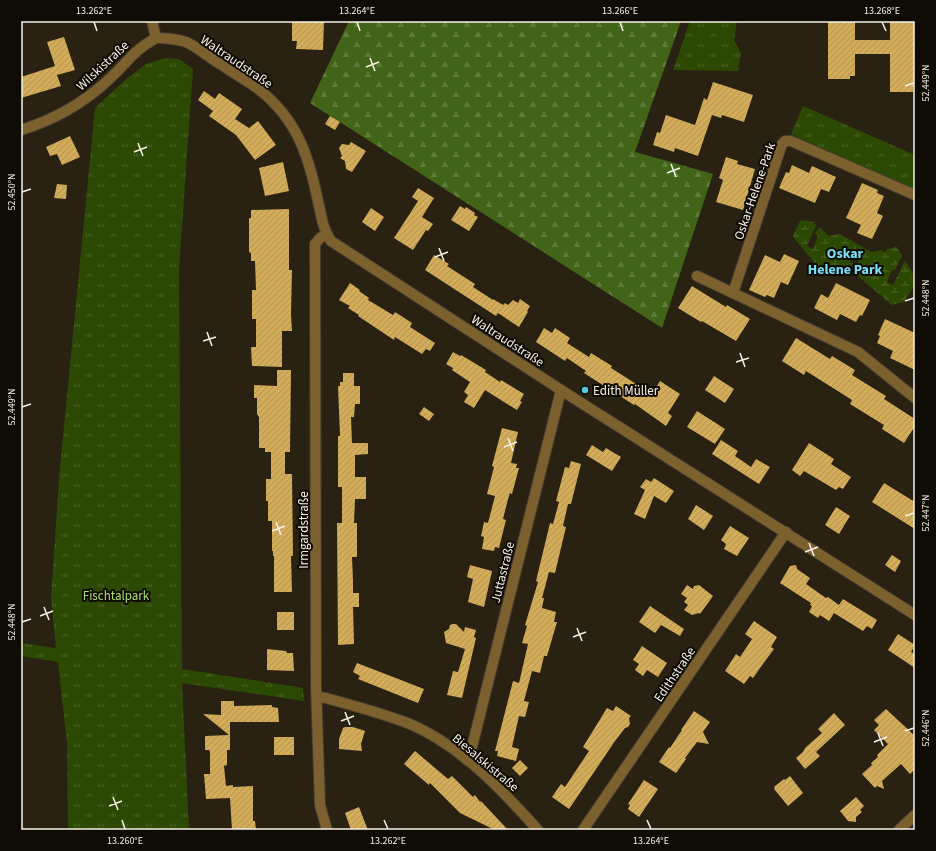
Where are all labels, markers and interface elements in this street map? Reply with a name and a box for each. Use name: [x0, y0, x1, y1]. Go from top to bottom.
text: 13.262°E: [76, 4, 112, 18]
text: 13.264°E: [339, 4, 375, 18]
text: 13.266°E: [602, 4, 638, 18]
text: 13.268°E: [864, 4, 900, 18]
street label: Waltraudstraße: [197, 31, 276, 93]
street label: Wilskistraße: [72, 37, 133, 95]
text: 52.449°N: [919, 64, 933, 102]
street label: Oskar-Helene-Park: [730, 140, 780, 242]
text: 52.450°N: [5, 173, 19, 211]
district label: Oskar Helene Park: [808, 244, 883, 280]
text: 52.448°N: [919, 279, 933, 317]
street label: Waltraudstraße: [467, 311, 547, 371]
place label: Edith Müller: [593, 382, 659, 400]
marker: Edith Müller: [580, 385, 590, 395]
text: 52.449°N: [5, 388, 19, 426]
street label: Irmgardstraße: [295, 491, 313, 569]
text: 52.447°N: [919, 494, 933, 532]
street label: Juttastraße: [487, 540, 519, 605]
park label: Fischtalpark: [83, 587, 150, 605]
text: 52.448°N: [5, 603, 19, 641]
street label: Edithstraße: [650, 643, 700, 706]
text: 52.446°N: [919, 709, 933, 747]
street label: Biesalskistraße: [448, 730, 523, 796]
text: 13.260°E: [107, 834, 143, 848]
text: 13.262°E: [370, 834, 406, 848]
text: 13.264°E: [633, 834, 669, 848]

